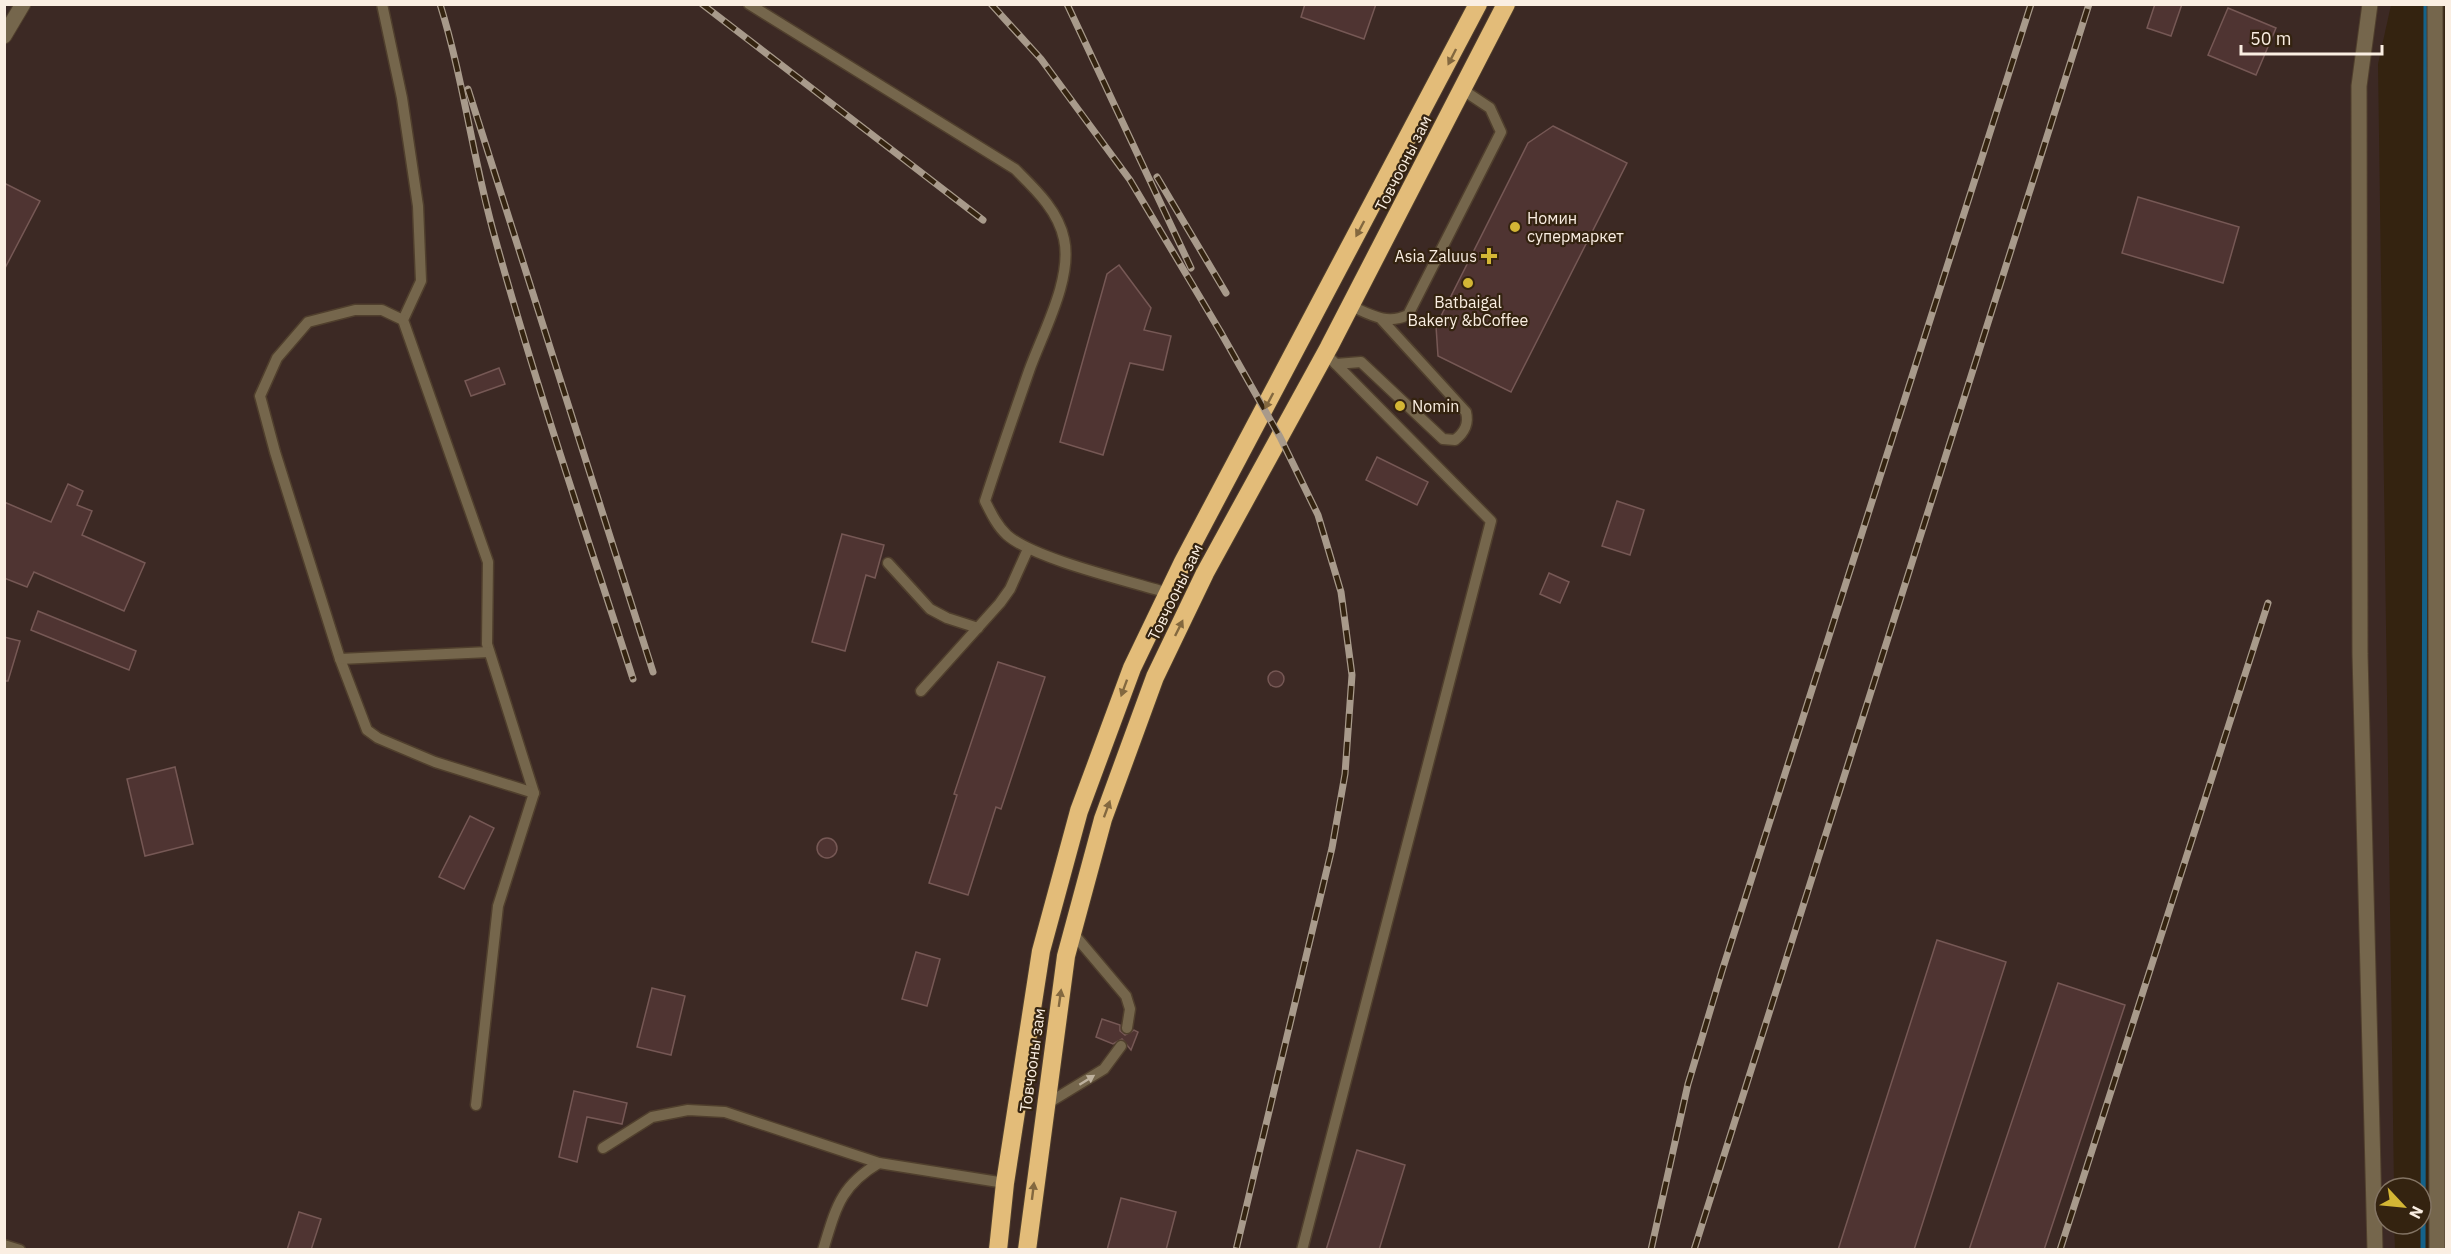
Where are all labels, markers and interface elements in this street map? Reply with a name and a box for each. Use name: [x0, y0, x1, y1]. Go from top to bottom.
scale bar: [2241, 18, 2382, 56]
text: 50 m: [2250, 27, 2292, 50]
one-way arrow: [1447, 48, 1456, 65]
street label: Товчооны зам: [1370, 112, 1436, 214]
place label: Номин супермаркет: [1527, 208, 1624, 246]
one-way arrow: [1356, 220, 1366, 238]
marker: Номин супермаркет: [1508, 220, 1522, 234]
place label: Asia Zaluus: [1394, 246, 1477, 266]
marker: Asia Zaluus: [1482, 249, 1496, 263]
marker: Batbaigal Bakery &bCoffee: [1461, 276, 1475, 290]
place label: Batbaigal Bakery &bCoffee: [1408, 292, 1529, 330]
one-way arrow: [1264, 392, 1274, 410]
place label: Nomin: [1412, 396, 1459, 416]
marker: Nomin: [1393, 399, 1407, 413]
street label: Товчооны зам: [1143, 540, 1207, 644]
one-way arrow: [1174, 620, 1183, 637]
one-way arrow: [1119, 679, 1129, 697]
one-way arrow: [1102, 800, 1112, 818]
one-way arrow: [1056, 989, 1065, 1008]
street label: Товчооны зам: [1015, 1007, 1049, 1113]
one-way arrow: [1079, 1074, 1095, 1085]
north arrow: [2373, 1176, 2433, 1236]
one-way arrow: [1029, 1182, 1038, 1201]
text: N: [2405, 1203, 2428, 1222]

